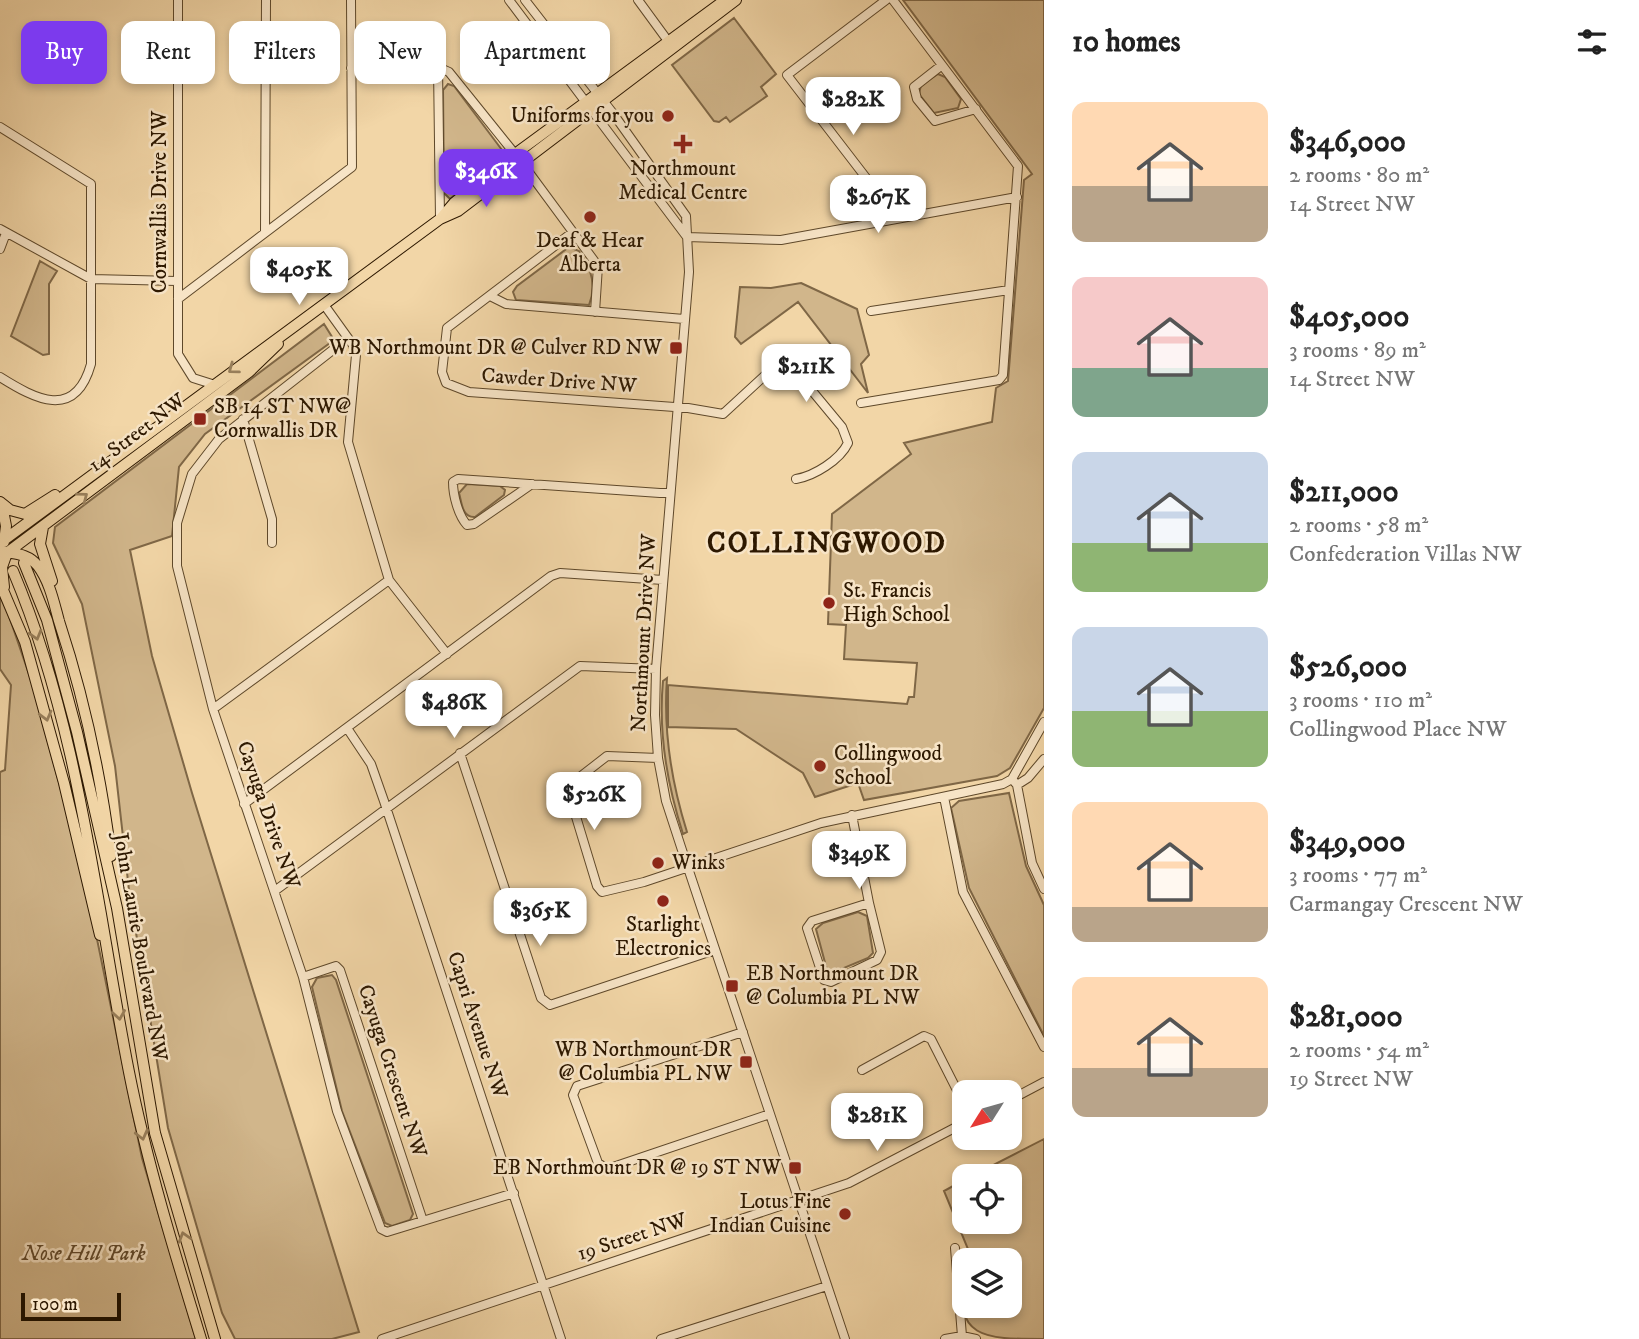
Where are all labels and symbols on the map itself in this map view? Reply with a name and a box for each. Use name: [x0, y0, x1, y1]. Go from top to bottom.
pin: $282K: [804, 78, 902, 137]
place label: Uniforms for you: [511, 103, 654, 129]
marker: Uniforms for you: [660, 108, 676, 124]
street label: Cornwallis Drive NW: [147, 110, 173, 293]
marker: Northmount Medical Centre: [673, 134, 693, 154]
pin: $346K: [437, 150, 535, 209]
place label: Northmount Medical Centre: [618, 156, 748, 206]
pin: $267K: [829, 176, 927, 235]
marker: Deaf & Hear Alberta: [582, 209, 598, 225]
place label: Deaf & Hear Alberta: [536, 228, 644, 278]
pin: $405K: [250, 247, 348, 307]
place label: WB Northmount DR @ Culver RD NW: [328, 335, 663, 361]
marker: WB Northmount DR @ Culver RD NW: [668, 340, 684, 356]
pin: $211K: [757, 344, 855, 404]
one-way arrow: [228, 360, 241, 373]
street label: Cawder Drive NW: [481, 363, 638, 399]
street label: 14 Street NW: [83, 388, 191, 478]
place label: SB 14 ST NW@ Cornwallis DR: [214, 394, 351, 444]
marker: SB 14 ST NW@ Cornwallis DR: [192, 411, 208, 427]
one-way arrow: [75, 493, 88, 506]
district label: COLLINGWOOD: [707, 526, 947, 561]
street label: Northmount Drive NW: [626, 532, 662, 733]
place label: St. Francis High School: [843, 578, 950, 628]
marker: St. Francis High School: [821, 595, 837, 611]
one-way arrow: [28, 629, 42, 641]
pin: $486K: [405, 680, 503, 740]
one-way arrow: [38, 710, 52, 722]
street label: Cayuga Drive NW: [231, 738, 306, 893]
place label: Collingwood School: [834, 741, 943, 791]
marker: Collingwood School: [812, 758, 828, 774]
pin: $526K: [545, 772, 643, 832]
street label: John Laurie Boulevard NW: [107, 829, 173, 1064]
pin: $349K: [810, 832, 908, 891]
place label: Winks: [671, 850, 725, 876]
marker: Winks: [650, 855, 666, 871]
pin: $365K: [491, 888, 589, 948]
marker: Starlight Electronics: [655, 893, 671, 909]
place label: Starlight Electronics: [615, 912, 711, 962]
street label: Capri Avenue NW: [441, 948, 513, 1102]
place label: EB Northmount DR @ Columbia PL NW: [746, 961, 920, 1011]
marker: EB Northmount DR @ Columbia PL NW: [724, 978, 740, 994]
street label: Cayuga Crescent NW: [352, 981, 432, 1161]
one-way arrow: [111, 1009, 126, 1021]
place label: WB Northmount DR @ Columbia PL NW: [554, 1037, 733, 1087]
marker: WB Northmount DR @ Columbia PL NW: [738, 1054, 754, 1070]
north arrow: [952, 1080, 1022, 1150]
pin: $281K: [828, 1094, 926, 1153]
one-way arrow: [134, 1129, 149, 1141]
place label: EB Northmount DR @ 19 ST NW: [493, 1155, 782, 1181]
marker: EB Northmount DR @ 19 ST NW: [787, 1160, 803, 1176]
place label: Lotus Fine Indian Cuisine: [710, 1189, 831, 1239]
marker: Lotus Fine Indian Cuisine: [837, 1206, 853, 1222]
street label: 19 Street NW: [574, 1207, 691, 1267]
one-way arrow: [177, 1232, 192, 1244]
park label: Nose Hill Park: [21, 1241, 146, 1267]
scale bar: [21, 1290, 121, 1322]

